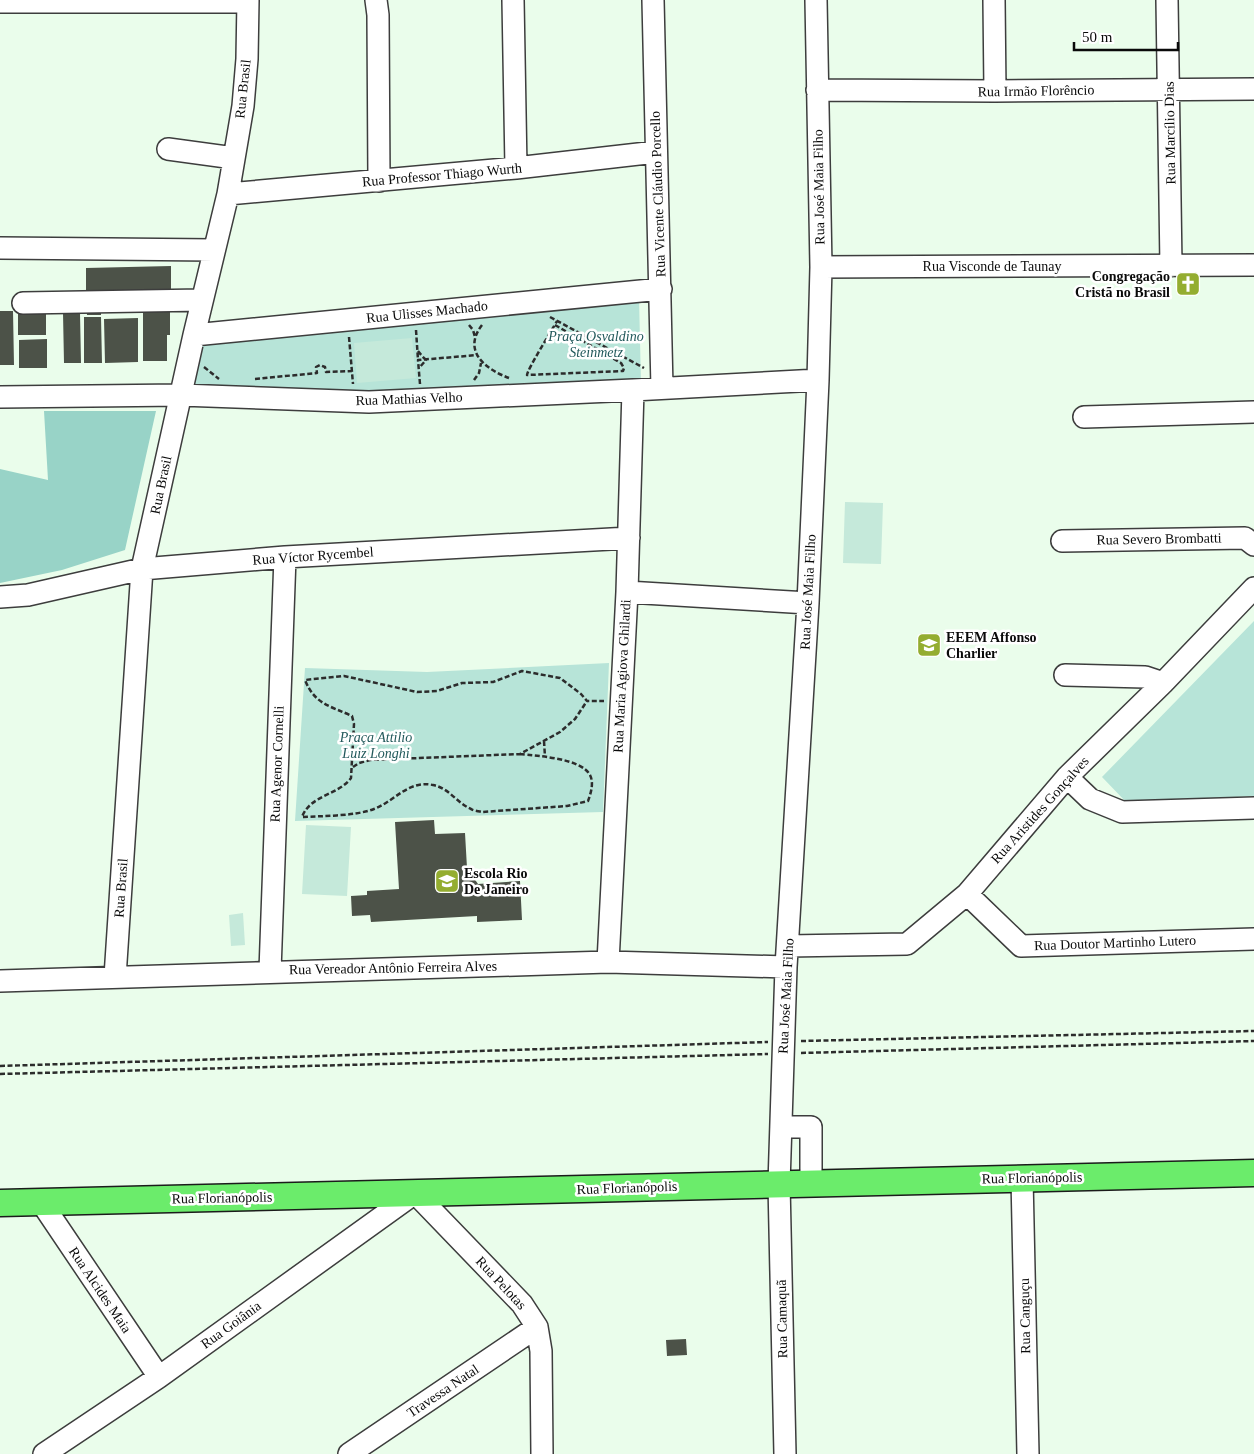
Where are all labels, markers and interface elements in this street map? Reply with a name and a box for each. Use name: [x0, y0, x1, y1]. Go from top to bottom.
scale bar: [1074, 20, 1178, 52]
text: 50 m: [1082, 29, 1113, 45]
street label: Rua Brasil: [232, 59, 254, 119]
street label: Rua Marcílio Dias: [1162, 81, 1178, 185]
street label: Rua Irmão Florêncio: [978, 82, 1094, 100]
street label: Rua Vicente Cláudio Porcello: [648, 111, 668, 277]
street label: Rua José Maia Filho: [810, 129, 828, 245]
street label: Rua Professor Thiago Wurth: [362, 161, 522, 189]
street label: Rua Visconde de Taunay: [923, 259, 1061, 274]
place label: Congregação Cristã no Brasil: [1075, 269, 1170, 300]
church icon: Congregação Cristã no Brasil: [1175, 271, 1201, 297]
street label: Rua Ulisses Machado: [366, 298, 488, 326]
park label: Praça Osvaldino Steinmetz: [547, 329, 644, 360]
street label: Rua Mathias Velho: [355, 390, 463, 408]
street label: Rua Brasil: [147, 454, 175, 516]
street label: Rua Severo Brombatti: [1096, 530, 1222, 548]
street label: Rua José Maia Filho: [797, 534, 819, 650]
street label: Rua Víctor Rycembel: [252, 544, 374, 568]
street label: Rua Maria Agiova Ghilardi: [610, 599, 634, 753]
place label: EEEM Affonso Charlier: [946, 630, 1037, 661]
school or university icon: EEEM Affonso Charlier: [916, 632, 942, 658]
street label: Rua Agenor Cornelli: [267, 705, 287, 823]
park label: Praça Attilio Luiz Longhi: [339, 730, 412, 761]
street label: Rua Aristides Gonçalves: [988, 754, 1092, 866]
street label: Rua Brasil: [111, 858, 131, 918]
place label: Escola Rio De Janeiro: [464, 866, 529, 897]
school or university icon: Escola Rio De Janeiro: [434, 868, 460, 894]
street label: Rua Doutor Martinho Lutero: [1034, 933, 1196, 953]
street label: Rua José Maia Filho: [775, 938, 797, 1054]
street label: Rua Vereador Antônio Ferreira Alves: [289, 959, 497, 977]
street label: Rua Florianópolis: [982, 1170, 1082, 1186]
street label: Rua Florianópolis: [576, 1179, 678, 1197]
street label: Rua Florianópolis: [172, 1190, 272, 1206]
street label: Rua Alcides Maia: [66, 1244, 135, 1336]
street label: Rua Pelotas: [473, 1254, 529, 1312]
street label: Rua Canguçu: [1017, 1278, 1033, 1354]
street label: Rua Camaquã: [774, 1279, 790, 1359]
street label: Rua Goiânia: [198, 1298, 265, 1352]
street label: Travessa Natal: [404, 1361, 482, 1420]

